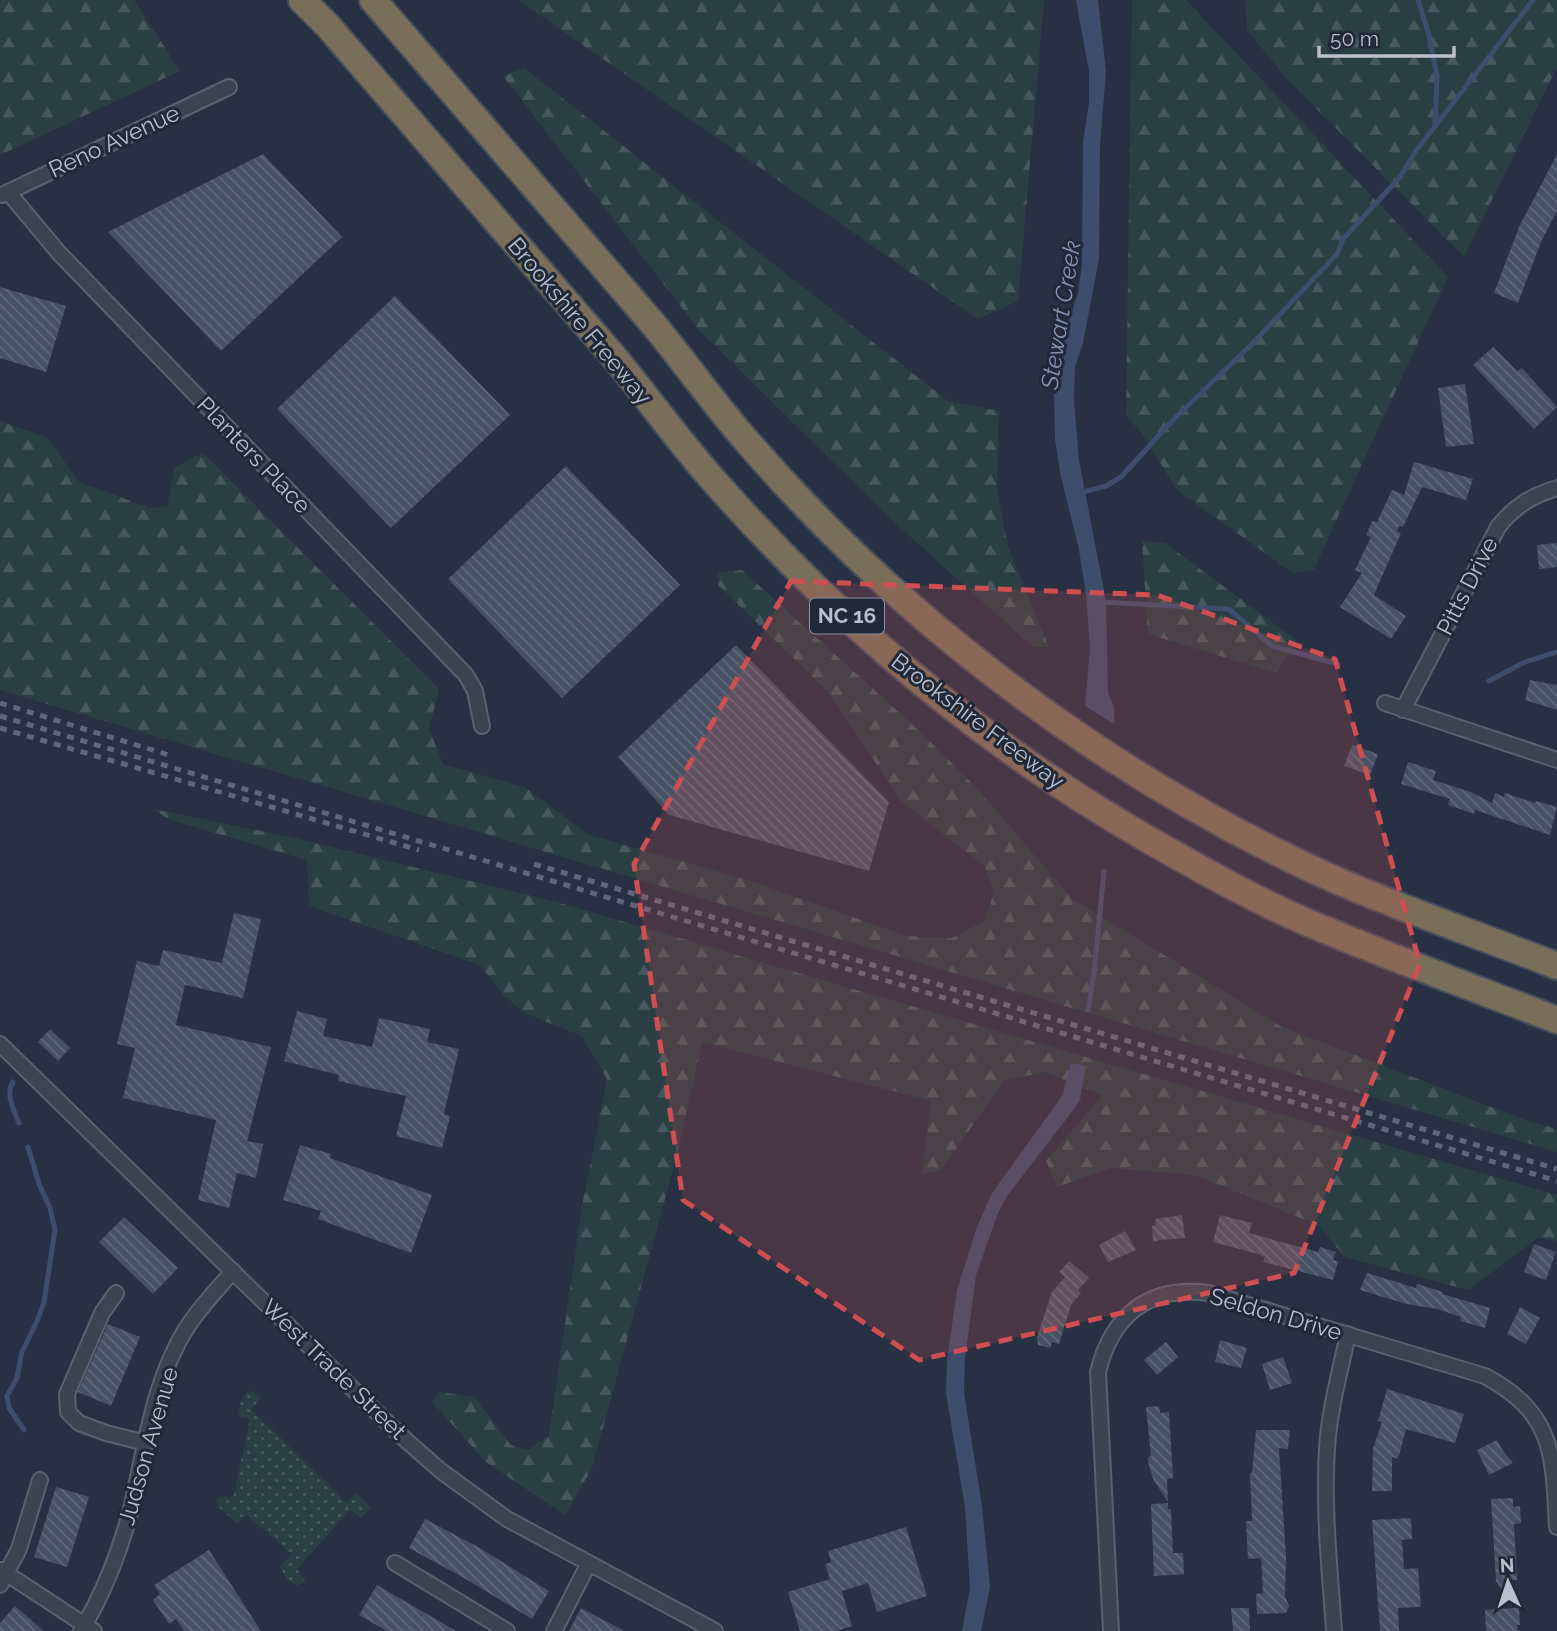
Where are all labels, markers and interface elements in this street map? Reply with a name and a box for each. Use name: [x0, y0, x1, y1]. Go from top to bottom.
scale bar: [1319, 14, 1454, 58]
text: 50 m: [1330, 26, 1379, 51]
street label: Reno Avenue: [44, 98, 183, 183]
street label: Brookshire Freeway: [503, 232, 658, 410]
water label: Stewart Creek: [1034, 238, 1087, 392]
street label: Planters Place: [192, 391, 317, 519]
street label: Pitts Drive: [1430, 532, 1503, 639]
road number: NC 16: [810, 598, 884, 634]
street label: Brookshire Freeway: [887, 647, 1070, 794]
street label: Seldon Drive: [1207, 1282, 1345, 1345]
street label: West Trade Street: [257, 1293, 412, 1445]
street label: Judson Avenue: [112, 1364, 183, 1528]
north arrow: [1473, 1547, 1543, 1617]
text: N: [1499, 1554, 1515, 1576]

